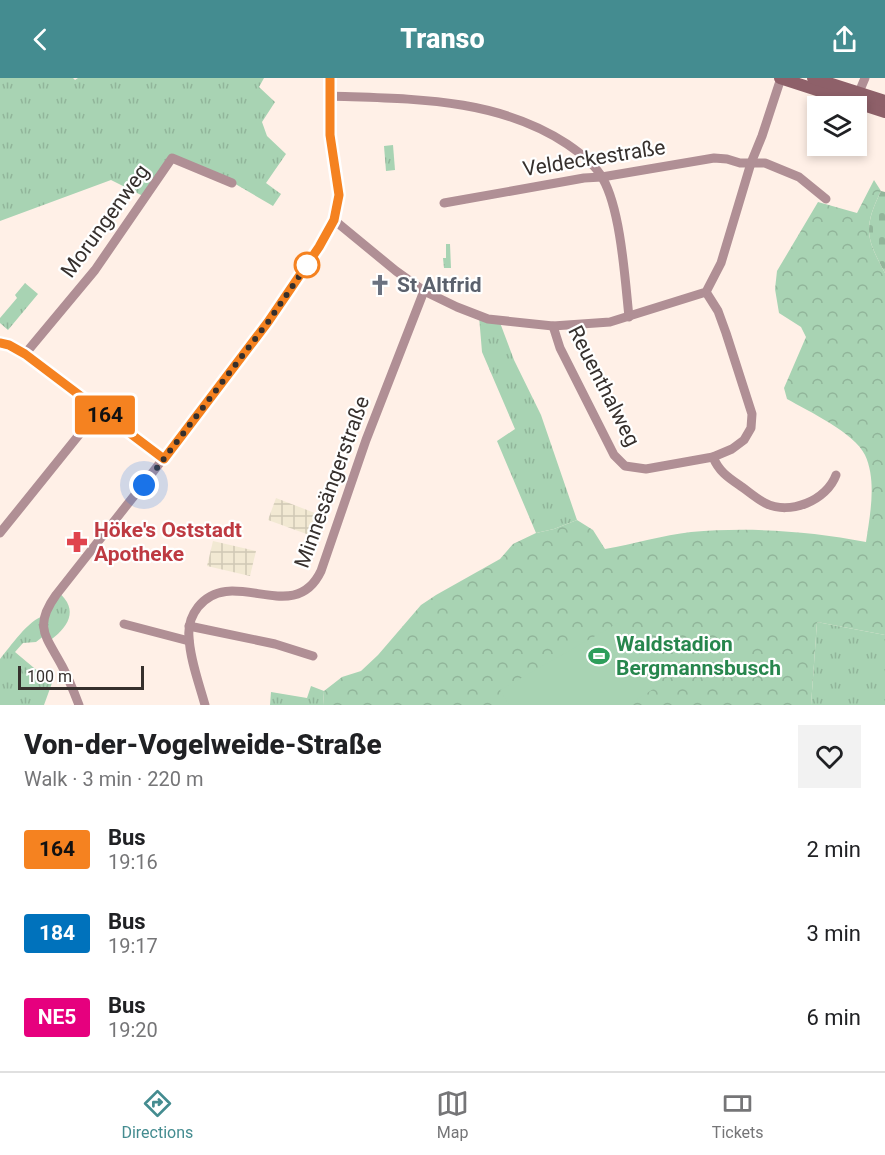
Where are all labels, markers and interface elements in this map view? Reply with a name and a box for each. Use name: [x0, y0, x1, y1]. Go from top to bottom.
icon: back: [24, 23, 57, 56]
text: Transo: [400, 23, 485, 55]
icon: share: [828, 23, 861, 56]
map controls: [807, 96, 867, 156]
button: layers: [807, 96, 867, 156]
street label: Veldeckestraße: [521, 135, 667, 181]
street label: Morungenweg: [56, 160, 154, 282]
unlabelled marker: [294, 252, 320, 278]
church icon: St Altfrid: [368, 273, 392, 297]
place label: St Altfrid: [397, 273, 482, 297]
street label: Reuenthalweg: [563, 322, 645, 450]
street label: Minnesängerstraße: [290, 393, 374, 571]
line badge: 164: [70, 396, 140, 434]
text: 164: [87, 403, 123, 427]
your location: [129, 470, 159, 500]
place label: Höke's Oststadt Apotheke: [94, 518, 242, 566]
pharmacy icon: Höke's Oststadt Apotheke: [65, 530, 89, 554]
place label: Waldstadion Bergmannsbusch: [616, 632, 781, 680]
sports icon: Waldstadion Bergmannsbusch: [587, 644, 611, 668]
scale bar: [18, 663, 144, 690]
text: 100 m: [27, 667, 72, 686]
button: heart: [798, 725, 861, 788]
text: Von-der-Vogelweide-Straße: [24, 728, 382, 761]
text: Walk · 3 min · 220 m: [24, 767, 203, 791]
text: Bus: [108, 825, 146, 850]
text: 164: [39, 837, 75, 861]
text: 2 min: [806, 837, 861, 862]
text: 19:16: [108, 850, 158, 874]
text: Bus: [108, 909, 146, 934]
text: 184: [39, 921, 75, 945]
text: 3 min: [806, 921, 861, 946]
text: 19:17: [108, 934, 158, 958]
text: Bus: [108, 993, 146, 1018]
text: NE5: [38, 1005, 76, 1029]
text: 6 min: [806, 1005, 861, 1030]
text: 19:20: [108, 1018, 158, 1042]
tab: Directions: [121, 1087, 193, 1142]
tab: Map: [436, 1087, 469, 1142]
tab: Tickets: [712, 1087, 764, 1142]

